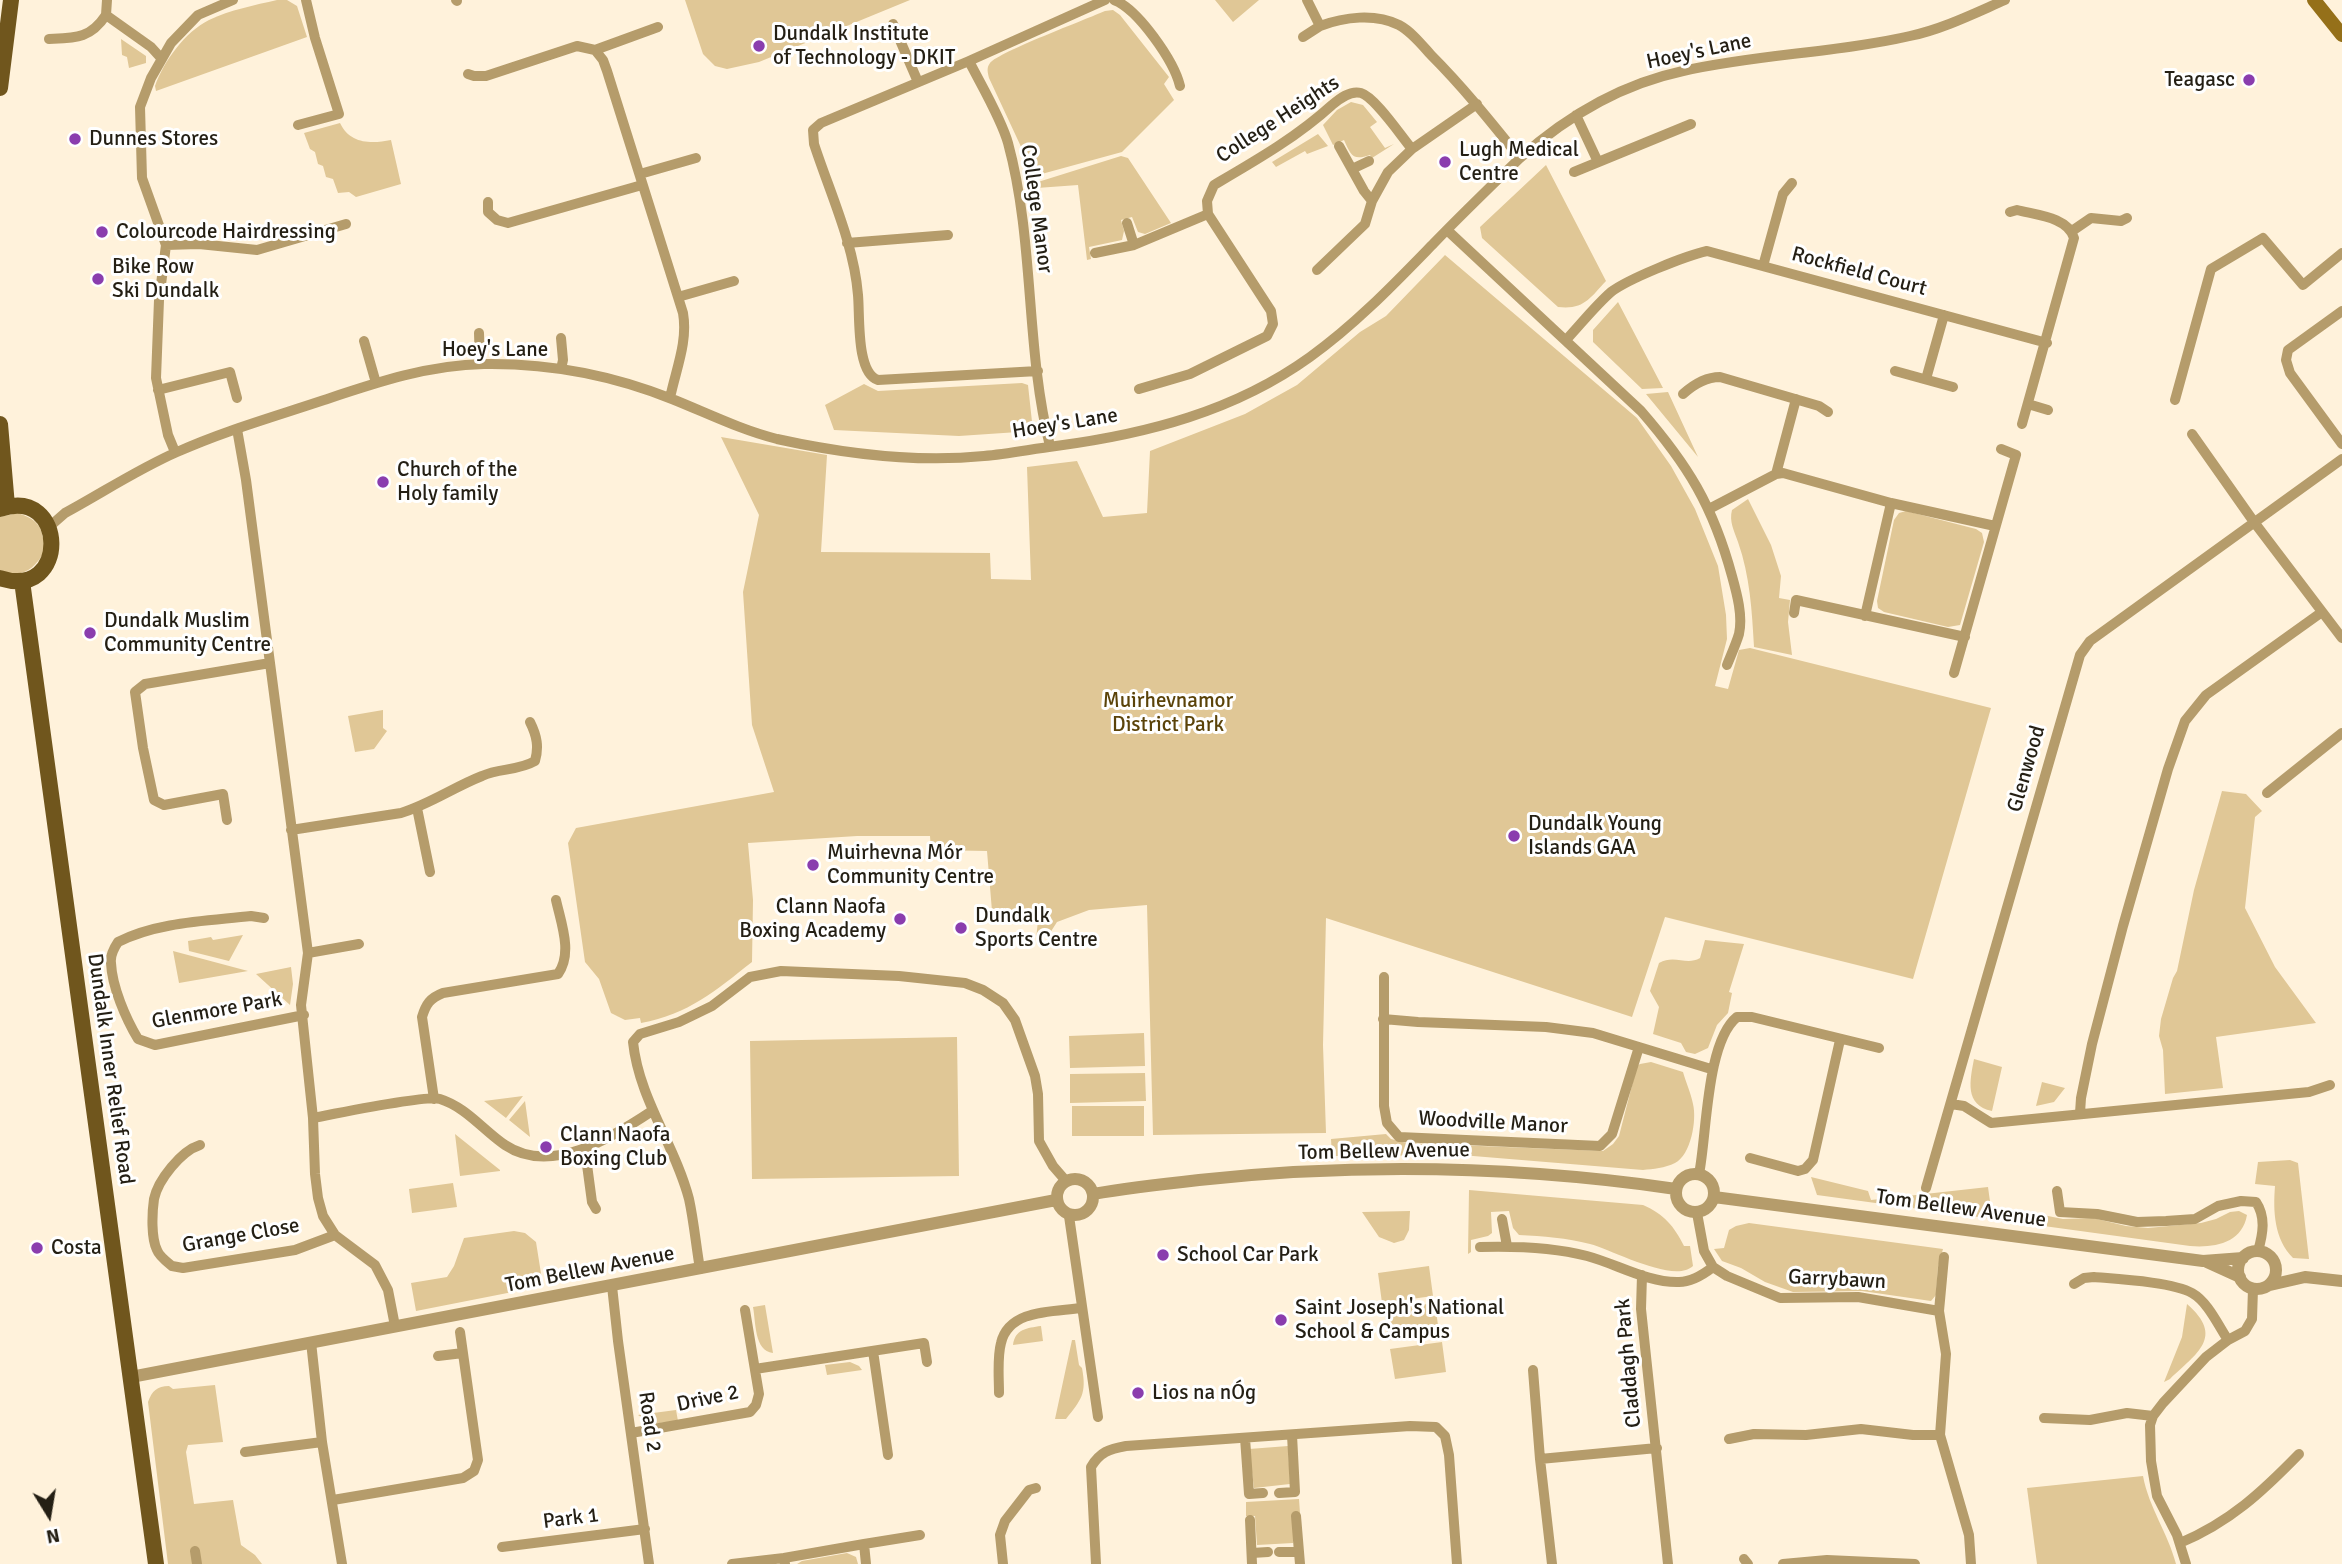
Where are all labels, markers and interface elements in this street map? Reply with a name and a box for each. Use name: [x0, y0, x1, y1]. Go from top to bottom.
place label: Dundalk Institute of Technology - DKIT: [773, 21, 955, 71]
street label: Hoey's Lane: [1644, 29, 1754, 75]
marker: Dundalk Institute of Technology - DKIT: [751, 38, 767, 54]
place label: Teagasc: [2165, 67, 2235, 93]
street label: College Heights: [1212, 71, 1344, 169]
marker: Teagasc: [2241, 72, 2257, 88]
place label: Dunnes Stores: [89, 126, 218, 152]
marker: Dunnes Stores: [67, 131, 83, 147]
place label: Lugh Medical Centre: [1459, 137, 1579, 187]
street label: College Manor: [1014, 143, 1058, 275]
marker: Lugh Medical Centre: [1437, 154, 1453, 170]
place label: Colourcode Hairdressing: [116, 219, 336, 245]
marker: Colourcode Hairdressing: [94, 224, 110, 240]
street label: Rockfield Court: [1789, 242, 1929, 302]
place label: Bike Row Ski Dundalk: [112, 254, 219, 304]
marker: Bike Row Ski Dundalk: [90, 271, 106, 287]
street label: Hoey's Lane: [442, 337, 548, 363]
street label: Hoey's Lane: [1010, 403, 1120, 445]
place label: Church of the Holy family: [397, 457, 518, 507]
marker: Church of the Holy family: [375, 474, 391, 490]
place label: Dundalk Muslim Community Centre: [104, 608, 271, 658]
marker: Dundalk Muslim Community Centre: [82, 625, 98, 641]
park label: Muirhevnamor District Park: [1103, 688, 1233, 738]
street label: Glenwood: [2003, 723, 2051, 815]
place label: Dundalk Young Islands GAA: [1528, 811, 1662, 861]
marker: Dundalk Young Islands GAA: [1506, 828, 1522, 844]
place label: Muirhevna Mór Community Centre: [827, 840, 994, 890]
marker: Muirhevna Mór Community Centre: [805, 857, 821, 873]
place label: Clann Naofa Boxing Academy: [739, 894, 886, 944]
place label: Dundalk Sports Centre: [975, 903, 1098, 953]
marker: Clann Naofa Boxing Academy: [892, 911, 908, 927]
marker: Dundalk Sports Centre: [953, 920, 969, 936]
street label: Dundalk Inner Relief Road: [81, 952, 139, 1186]
street label: Glenmore Park: [150, 987, 284, 1035]
street label: Woodville Manor: [1418, 1106, 1568, 1140]
place label: Clann Naofa Boxing Club: [560, 1122, 670, 1172]
street label: Tom Bellew Avenue: [1298, 1138, 1470, 1166]
marker: Clann Naofa Boxing Club: [538, 1139, 554, 1155]
street label: Tom Bellew Avenue: [1874, 1185, 2048, 1233]
street label: Grange Close: [180, 1213, 302, 1259]
place label: Costa: [51, 1235, 102, 1261]
marker: Costa: [29, 1240, 45, 1256]
street label: Tom Bellew Avenue: [503, 1241, 677, 1299]
place label: School Car Park: [1177, 1242, 1319, 1268]
marker: School Car Park: [1155, 1247, 1171, 1263]
street label: Garrybawn: [1787, 1265, 1887, 1295]
place label: Saint Joseph's National School & Campus: [1295, 1295, 1504, 1345]
street label: Claddagh Park: [1611, 1297, 1647, 1429]
marker: Saint Joseph's National School & Campus: [1273, 1312, 1289, 1328]
street label: Drive 2: [675, 1380, 741, 1418]
place label: Lios na nÓg: [1152, 1380, 1256, 1406]
marker: Lios na nÓg: [1130, 1385, 1146, 1401]
street label: Road 2: [632, 1390, 666, 1454]
north arrow: [14, 1480, 84, 1550]
street label: Park 1: [542, 1503, 600, 1535]
text: N: [44, 1523, 62, 1549]

